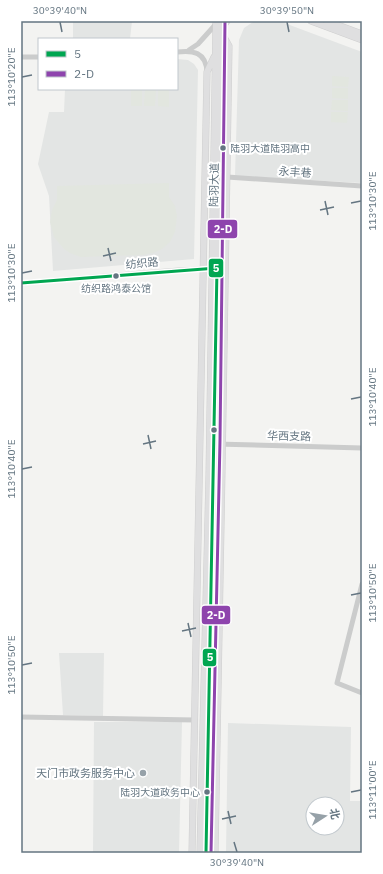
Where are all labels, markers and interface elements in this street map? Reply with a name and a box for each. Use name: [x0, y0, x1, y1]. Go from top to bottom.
text: 30°39'40"N: [33, 4, 87, 17]
text: 30°39'50"N: [260, 4, 314, 17]
legend: [38, 38, 178, 90]
text: 5: [74, 46, 81, 61]
text: 113°10'20"E: [5, 47, 18, 107]
text: 2-D: [74, 66, 94, 81]
place label: 陆羽大道陆羽高中: [230, 142, 310, 155]
marker: 陆羽大道陆羽高中: [218, 143, 228, 153]
street label: 陆羽大道: [207, 163, 221, 207]
street label: 永丰巷: [278, 164, 312, 180]
text: 113°10'30"E: [366, 171, 379, 231]
line badge: 2-D: [207, 219, 238, 239]
text: 2-D: [214, 222, 233, 236]
text: 113°10'30"E: [5, 243, 18, 303]
street label: 纺织路: [125, 255, 159, 271]
line badge: 5: [208, 258, 224, 278]
text: 5: [213, 261, 220, 275]
marker: 纺织路鸿泰公馆: [111, 271, 121, 281]
place label: 纺织路鸿泰公馆: [81, 282, 151, 295]
text: 113°10'40"E: [366, 367, 379, 427]
unlabelled marker: [209, 425, 219, 435]
street label: 华西支路: [267, 429, 311, 443]
text: 113°10'40"E: [5, 439, 18, 499]
text: 113°10'50"E: [366, 563, 379, 623]
line badge: 2-D: [201, 605, 231, 625]
text: 2-D: [207, 608, 226, 622]
text: 113°10'50"E: [5, 635, 18, 695]
line badge: 5: [202, 648, 217, 667]
text: 5: [207, 650, 214, 664]
text: 113°11'00"E: [366, 760, 379, 820]
place label: 天门市政务服务中心: [36, 766, 135, 780]
marker: 天门市政务服务中心: [138, 768, 148, 778]
place label: 陆羽大道政务中心: [120, 786, 200, 799]
marker: 陆羽大道政务中心: [202, 787, 212, 797]
north arrow: [305, 796, 345, 836]
text: 北: [327, 807, 343, 821]
text: 30°39'40"N: [210, 856, 264, 869]

